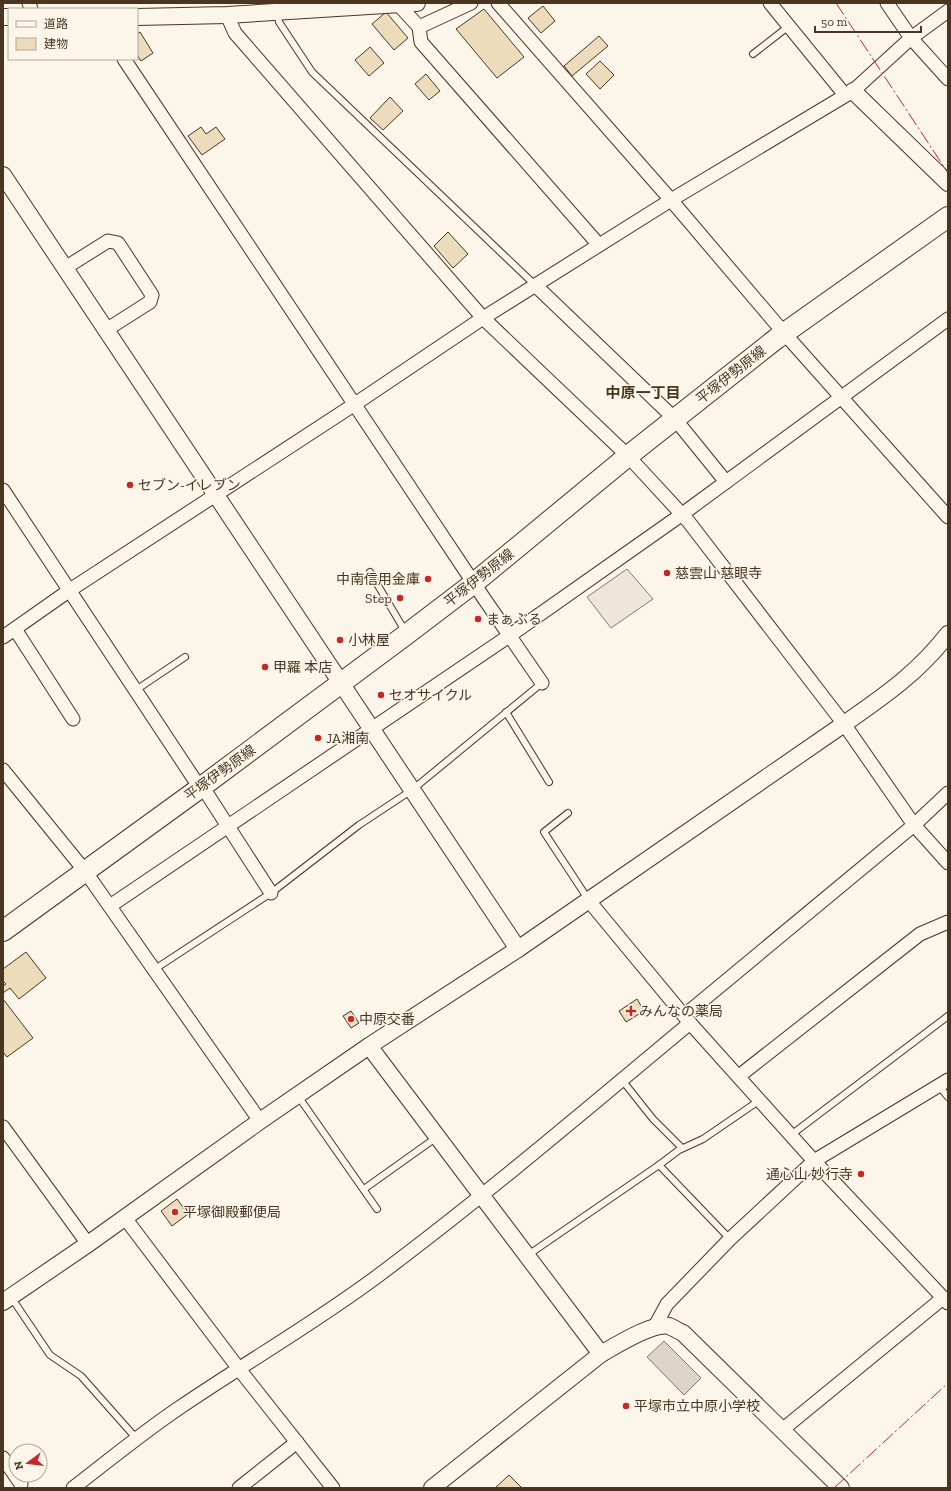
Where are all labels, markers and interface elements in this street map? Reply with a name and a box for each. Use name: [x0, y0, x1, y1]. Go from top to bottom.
legend: [8, 8, 138, 60]
scale bar: [815, 8, 921, 34]
text: 50 m: [821, 15, 848, 29]
text: 道路: [44, 17, 68, 31]
text: 建物: [44, 37, 68, 51]
street label: 平塚伊勢原線: [693, 342, 769, 408]
district label: 中原一丁目: [605, 384, 681, 402]
place label: セブン-イレブン: [138, 477, 241, 494]
marker: セブン-イレブン: [125, 480, 135, 490]
street label: 平塚伊勢原線: [441, 545, 517, 611]
place label: 慈雲山 慈眼寺: [675, 565, 762, 582]
marker: 慈雲山 慈眼寺: [662, 568, 672, 578]
place label: 中南信用金庫: [336, 571, 420, 588]
marker: 中南信用金庫: [423, 574, 433, 584]
place label: Step: [365, 590, 392, 607]
marker: Step: [395, 593, 405, 603]
place label: まぁぶる: [486, 611, 542, 628]
marker: まぁぶる: [473, 614, 483, 624]
place label: 小林屋: [348, 632, 390, 649]
marker: 小林屋: [335, 635, 345, 645]
place label: 甲羅 本店: [273, 659, 332, 676]
marker: 甲羅 本店: [260, 662, 270, 672]
place label: セオサイクル: [389, 687, 472, 704]
marker: セオサイクル: [376, 690, 386, 700]
place label: JA湘南: [326, 730, 369, 747]
marker: JA湘南: [313, 733, 323, 743]
street label: 平塚伊勢原線: [181, 741, 259, 805]
place label: みんなの薬局: [639, 1003, 723, 1020]
marker: みんなの薬局: [626, 1006, 636, 1016]
place label: 中原交番: [359, 1011, 415, 1028]
marker: 中原交番: [346, 1014, 356, 1024]
place label: 通心山 妙行寺: [766, 1166, 853, 1183]
marker: 通心山 妙行寺: [856, 1169, 866, 1179]
place label: 平塚御殿郵便局: [183, 1204, 281, 1221]
marker: 平塚御殿郵便局: [170, 1207, 180, 1217]
place label: 平塚市立中原小学校: [634, 1398, 760, 1415]
marker: 平塚市立中原小学校: [621, 1401, 631, 1411]
north arrow: [8, 1443, 48, 1483]
text: N: [11, 1459, 26, 1471]

